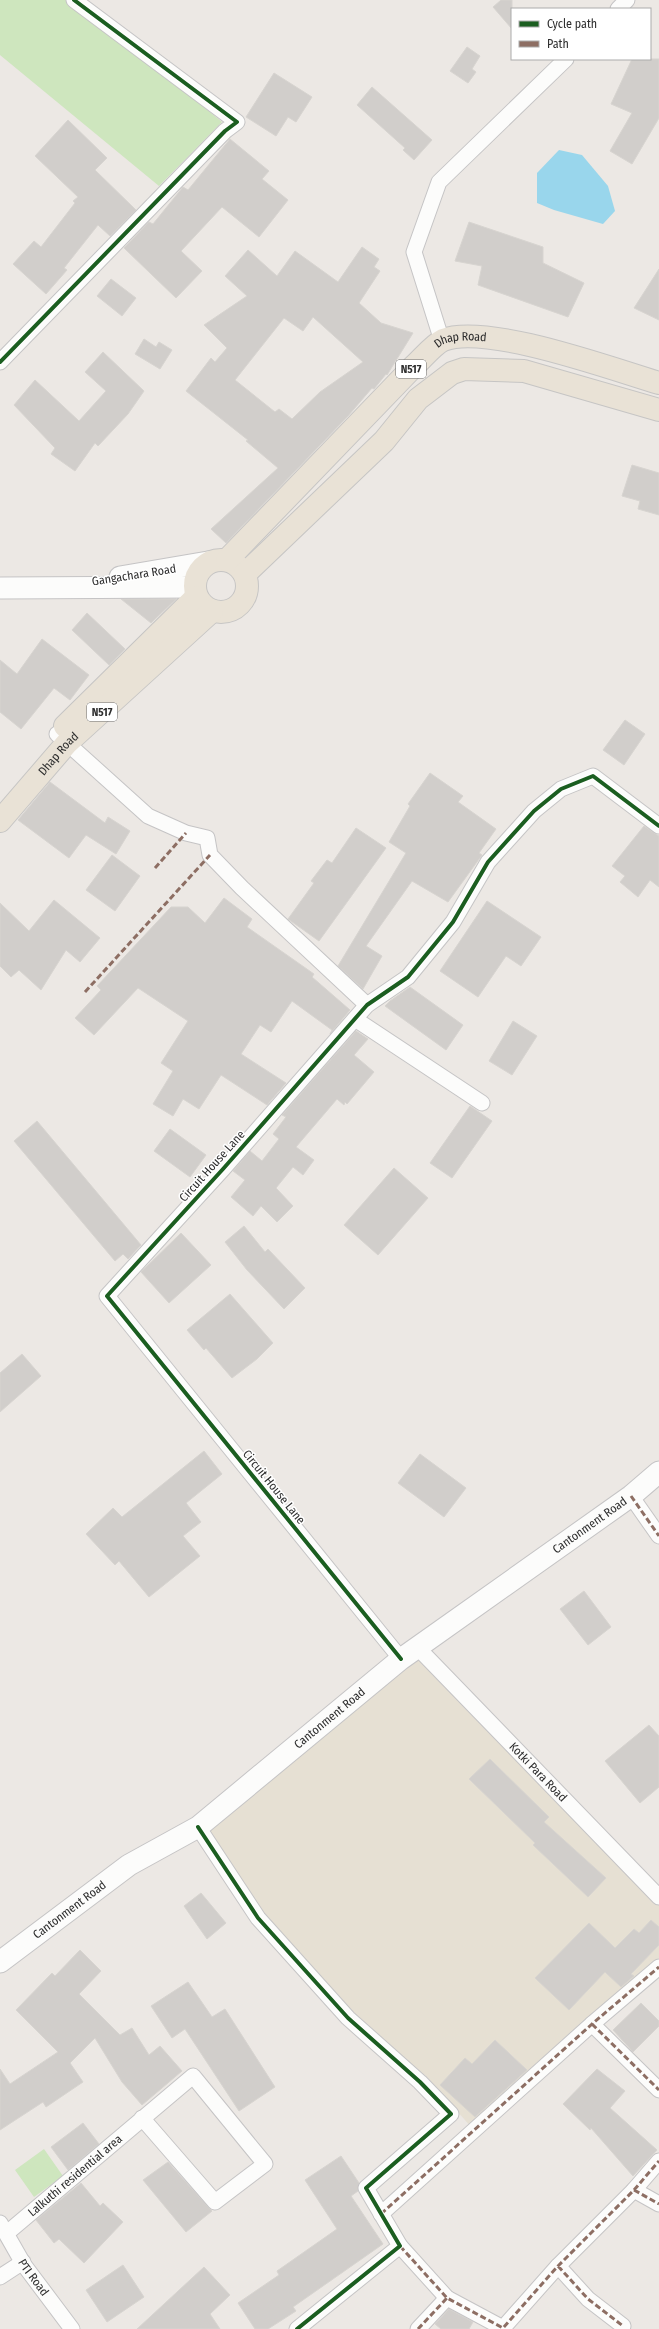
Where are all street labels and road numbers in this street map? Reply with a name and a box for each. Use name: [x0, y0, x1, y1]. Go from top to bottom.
street label: Dhap Road: [431, 329, 487, 351]
road number: N517: [396, 360, 426, 378]
street label: Gangachara Road: [91, 561, 177, 589]
road number: N517: [87, 703, 117, 721]
street label: Dhap Road: [35, 729, 81, 778]
street label: Circuit House Lane: [176, 1127, 248, 1205]
street label: Circuit House Lane: [240, 1447, 308, 1527]
street label: Cantonment Road: [550, 1494, 630, 1556]
street label: Cantonment Road: [291, 1685, 368, 1751]
street label: Kotki Para Road: [506, 1740, 570, 1805]
street label: Cantonment Road: [30, 1878, 109, 1942]
street label: Lalkuthi residential area: [25, 2132, 125, 2219]
street label: PTI Road: [15, 2257, 52, 2299]

